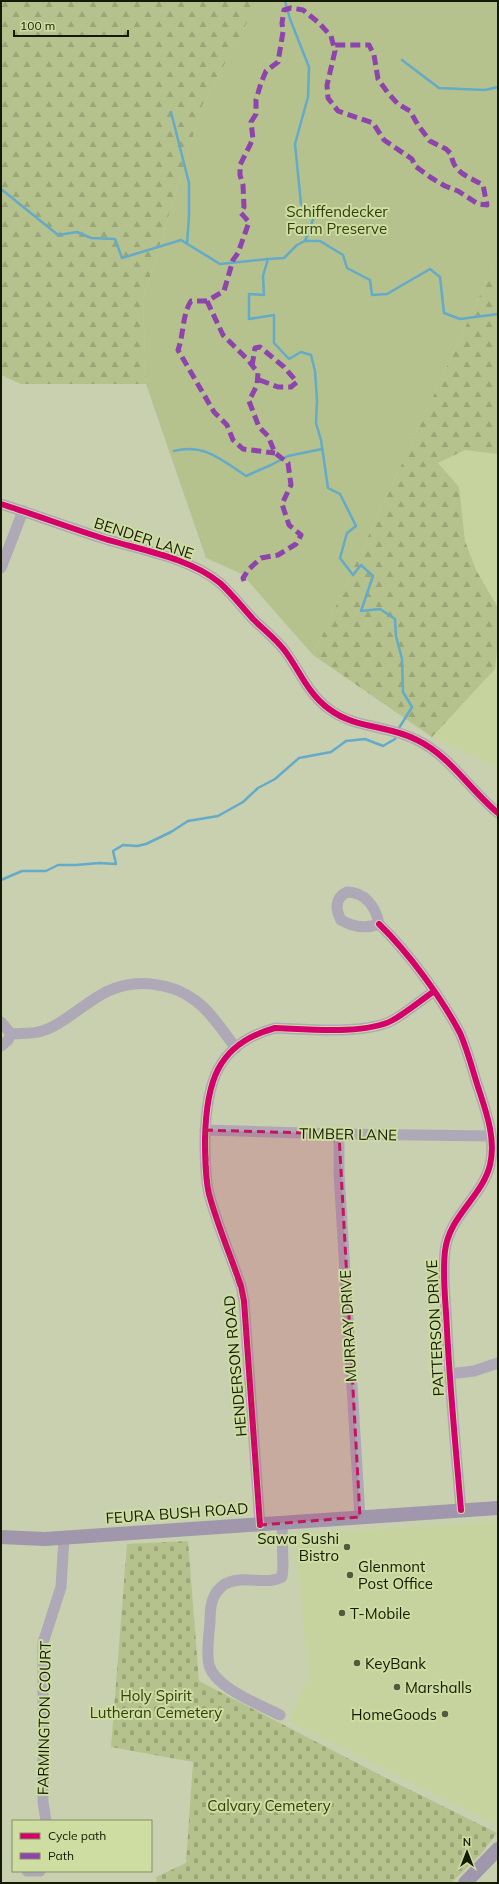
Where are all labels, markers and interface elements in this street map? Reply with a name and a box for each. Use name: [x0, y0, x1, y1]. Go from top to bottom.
scale bar: [14, 12, 128, 38]
text: 100 m: [20, 18, 55, 33]
park label: Schiffendecker Farm Preserve: [286, 202, 388, 238]
street label: BENDER LANE: [92, 513, 196, 563]
street label: TIMBER LANE: [299, 1124, 397, 1144]
street label: PATTERSON DRIVE: [422, 1259, 448, 1397]
street label: MURRAY DRIVE: [336, 1269, 360, 1383]
street label: HENDERSON ROAD: [219, 1294, 251, 1438]
street label: FEURA BUSH ROAD: [105, 1499, 249, 1527]
place label: Sawa Sushi Bistro: [257, 1529, 339, 1565]
marker: Sawa Sushi Bistro: [342, 1542, 352, 1552]
place label: Glenmont Post Office: [358, 1557, 433, 1593]
marker: Glenmont Post Office: [345, 1570, 355, 1580]
place label: T-Mobile: [350, 1604, 411, 1623]
marker: T-Mobile: [337, 1608, 347, 1618]
street label: FARMINGTON COURT: [33, 1641, 55, 1795]
place label: KeyBank: [365, 1654, 426, 1673]
marker: KeyBank: [352, 1658, 362, 1668]
place label: Marshalls: [405, 1678, 472, 1697]
marker: Marshalls: [392, 1682, 402, 1692]
park label: Holy Spirit Lutheran Cemetery: [90, 1686, 222, 1722]
place label: HomeGoods: [351, 1705, 437, 1724]
marker: HomeGoods: [440, 1709, 450, 1719]
park label: Calvary Cemetery: [207, 1796, 331, 1815]
legend: [12, 1820, 152, 1872]
text: Cycle path: [48, 1828, 106, 1843]
north arrow: [447, 1832, 487, 1872]
text: N: [463, 1835, 471, 1849]
text: Path: [48, 1848, 74, 1863]

